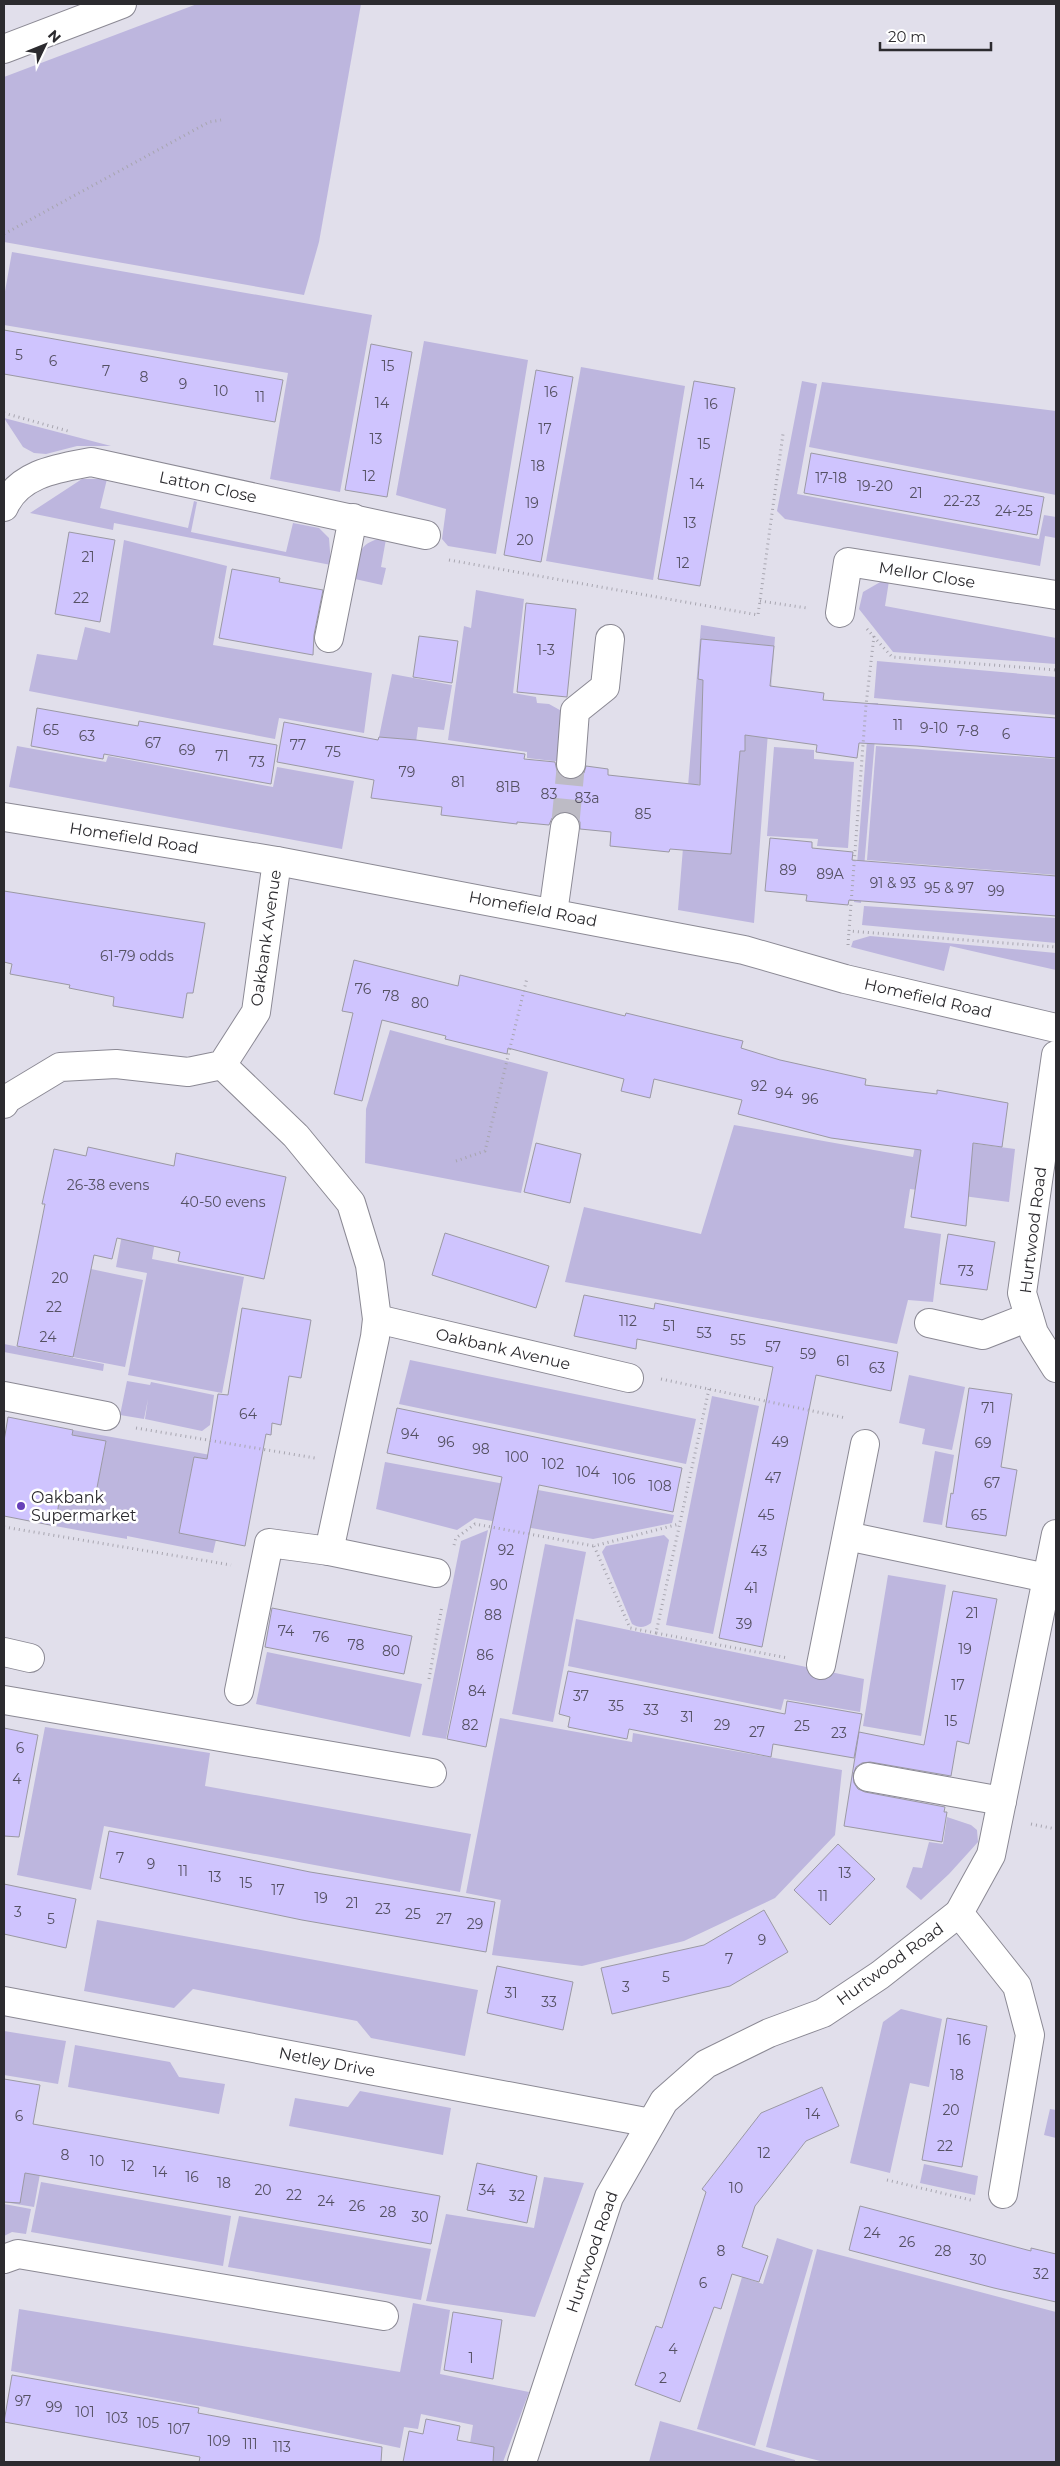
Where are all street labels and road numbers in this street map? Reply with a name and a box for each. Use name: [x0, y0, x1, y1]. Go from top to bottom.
street label: Latton Close: [157, 467, 259, 507]
street label: Mellor Close: [877, 558, 977, 592]
street label: Homefield Road: [68, 818, 200, 858]
street label: Oakbank Avenue: [247, 869, 285, 1007]
street label: Homefield Road: [467, 887, 599, 931]
street label: Homefield Road: [862, 974, 994, 1022]
street label: Hurtwood Road: [1016, 1166, 1050, 1294]
street label: Oakbank Avenue: [434, 1324, 572, 1374]
street label: Hurtwood Road: [833, 1919, 947, 2009]
street label: Netley Drive: [277, 2043, 377, 2081]
street label: Hurtwood Road: [562, 2189, 622, 2315]

